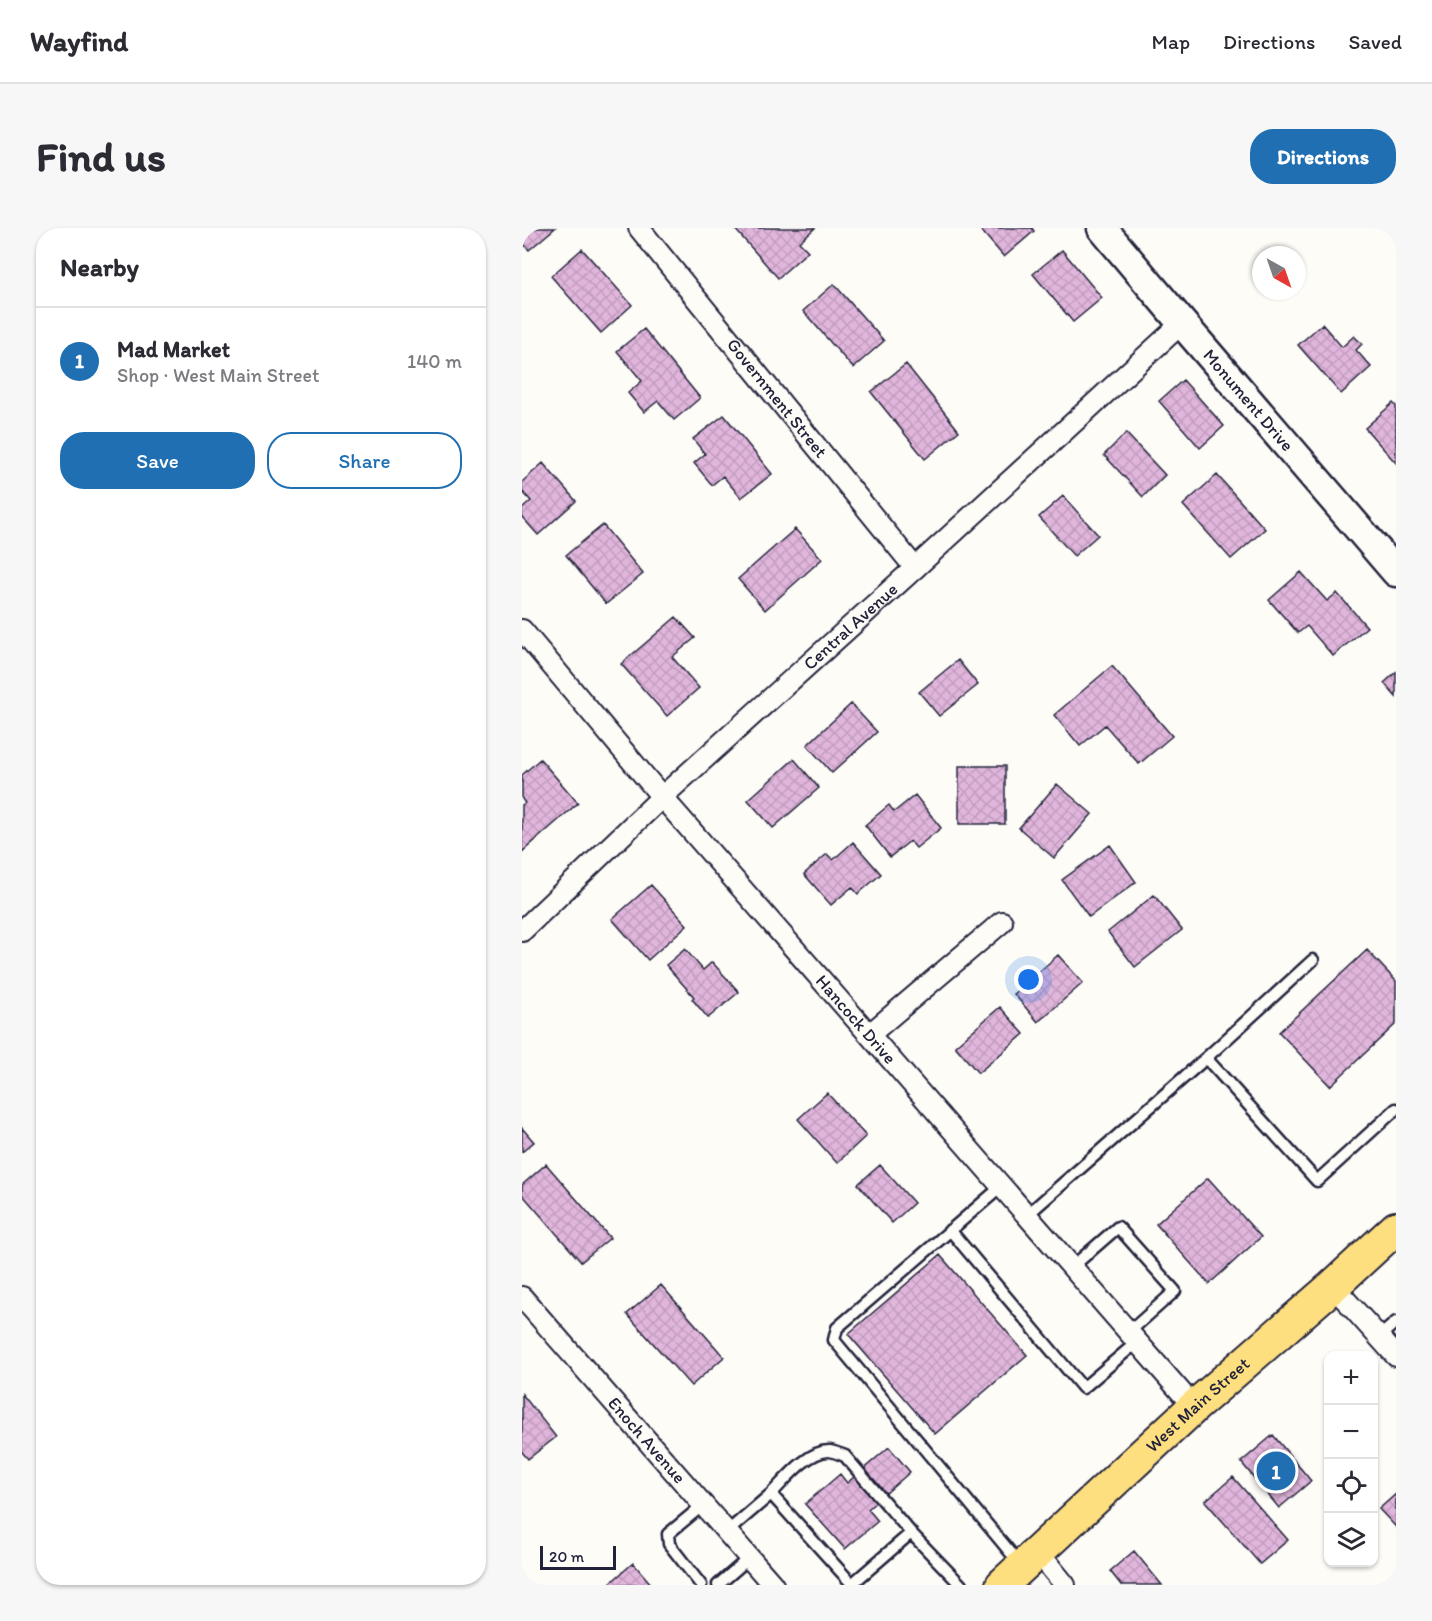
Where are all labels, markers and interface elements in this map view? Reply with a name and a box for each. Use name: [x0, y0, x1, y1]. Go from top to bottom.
text: Wayfind: [30, 24, 128, 58]
text: Map: [1152, 29, 1190, 54]
text: Directions: [1223, 29, 1315, 54]
text: Saved: [1348, 29, 1402, 54]
button: Directions: [1250, 129, 1396, 184]
text: Find us: [36, 131, 166, 182]
north arrow: [1252, 246, 1306, 300]
text: Nearby: [60, 251, 139, 283]
street label: Government Street: [722, 334, 832, 462]
text: Mad Market: [117, 336, 230, 363]
street label: Monument Drive: [1198, 345, 1298, 456]
text: 1: [75, 349, 84, 373]
text: 140 m: [407, 349, 462, 373]
text: Shop · West Main Street: [117, 363, 320, 387]
button: Save: [60, 432, 255, 489]
button: Share: [267, 432, 462, 489]
street label: Central Avenue: [799, 578, 902, 675]
your location: [1014, 965, 1043, 994]
street label: Hancock Drive: [811, 970, 901, 1069]
map controls: [1324, 1351, 1378, 1567]
button: +: [1324, 1351, 1378, 1405]
street label: West Main Street: [1141, 1352, 1254, 1457]
street label: Enoch Avenue: [603, 1392, 690, 1488]
button: −: [1324, 1405, 1378, 1459]
pin: 1: [1256, 1448, 1296, 1494]
button: locate: [1324, 1459, 1378, 1513]
button: layers: [1324, 1513, 1378, 1567]
scale bar: [540, 1543, 616, 1570]
text: 20 m: [549, 1547, 584, 1566]

